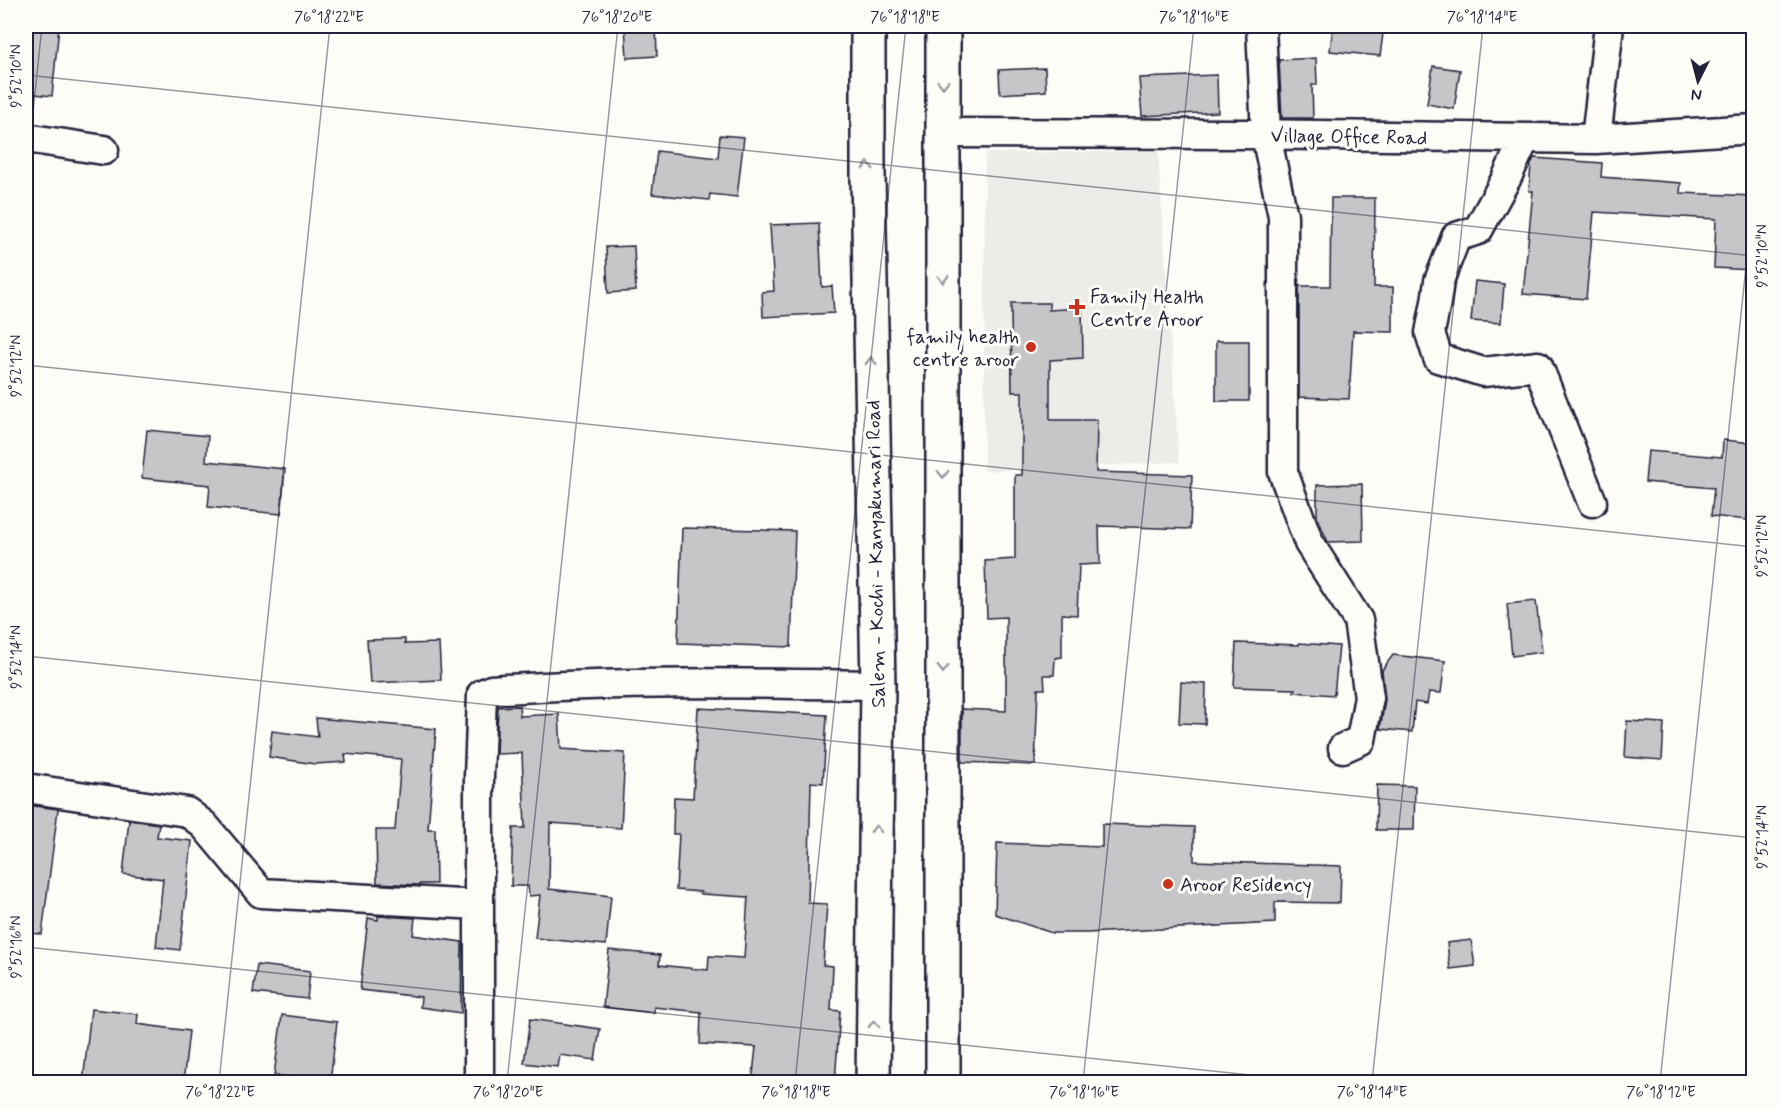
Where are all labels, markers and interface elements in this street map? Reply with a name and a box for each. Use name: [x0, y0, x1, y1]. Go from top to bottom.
text: 76°18'22"E: [294, 8, 364, 28]
text: 76°18'20"E: [582, 8, 653, 28]
text: 76°18'18"E: [870, 8, 940, 28]
text: 76°18'16"E: [1159, 8, 1229, 28]
text: 76°18'14"E: [1447, 8, 1518, 28]
text: 9°52'10"N: [7, 44, 27, 108]
north arrow: [1668, 51, 1728, 111]
one-way arrow: [937, 79, 949, 88]
text: N: [1690, 83, 1703, 105]
street label: Village Office Road: [1270, 123, 1428, 152]
one-way arrow: [862, 162, 874, 171]
text: 9°52'10"N: [1753, 224, 1773, 288]
one-way arrow: [937, 274, 949, 283]
place label: Family Health Centre Aroor: [1090, 284, 1204, 334]
marker: Family Health Centre Aroor: [1068, 298, 1086, 316]
place label: family health centre aroor: [907, 324, 1019, 374]
text: 9°52'12"N: [7, 335, 27, 397]
marker: family health centre aroor: [1024, 340, 1038, 354]
one-way arrow: [865, 357, 878, 366]
street label: Salem - Kochi - Kanyakumari Road: [860, 400, 893, 708]
one-way arrow: [937, 469, 949, 478]
text: 9°52'12"N: [1753, 515, 1773, 577]
text: 9°52'14"N: [7, 625, 27, 689]
one-way arrow: [937, 664, 949, 673]
text: 9°52'14"N: [1753, 805, 1773, 869]
one-way arrow: [870, 825, 882, 834]
place label: Aroor Residency: [1180, 872, 1312, 899]
marker: Aroor Residency: [1161, 877, 1175, 891]
text: 9°52'16"N: [7, 916, 27, 979]
one-way arrow: [868, 1020, 880, 1029]
text: 76°18'22"E: [185, 1083, 255, 1103]
text: 76°18'20"E: [473, 1083, 544, 1103]
text: 76°18'18"E: [761, 1083, 831, 1103]
text: 76°18'16"E: [1049, 1083, 1119, 1103]
text: 76°18'14"E: [1337, 1083, 1408, 1103]
text: 76°18'12"E: [1626, 1083, 1696, 1103]

